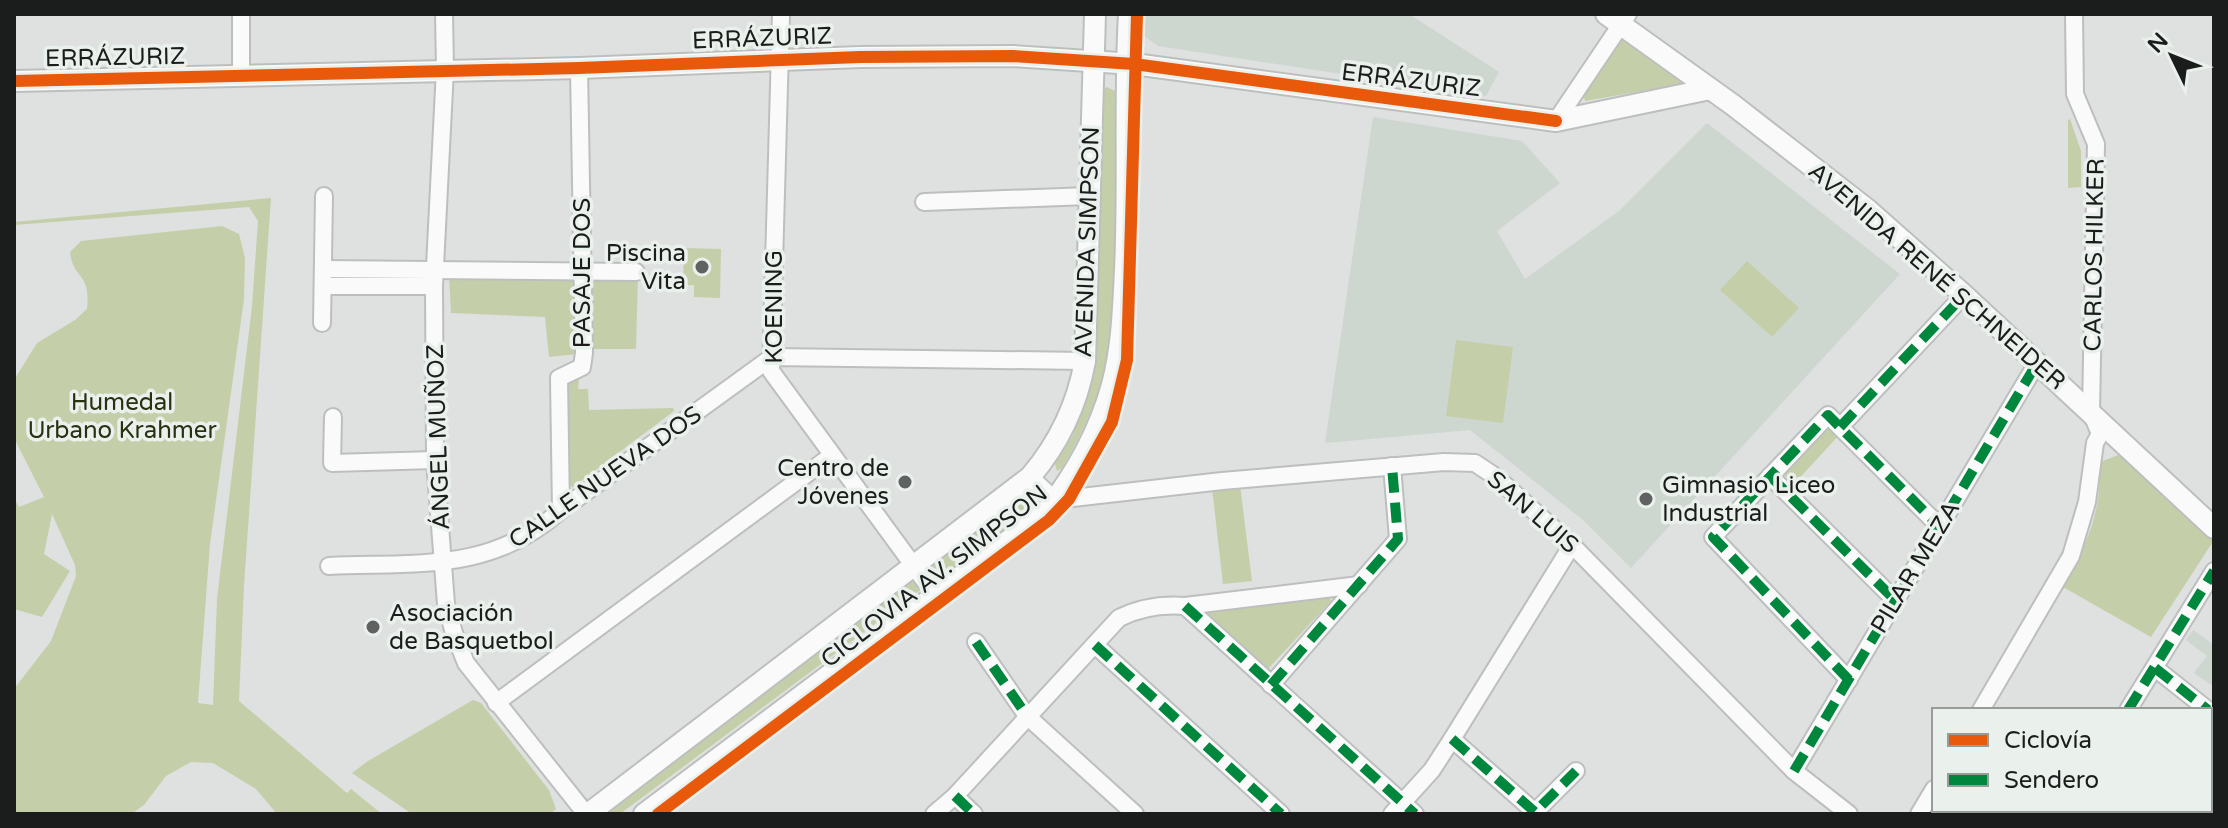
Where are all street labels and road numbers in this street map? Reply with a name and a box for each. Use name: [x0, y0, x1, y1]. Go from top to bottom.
street label: ERRÁZURIZ: [691, 21, 833, 55]
street label: ERRÁZURIZ: [45, 41, 185, 73]
street label: ERRÁZURIZ: [1340, 57, 1482, 103]
street label: AVENIDA SIMPSON: [1069, 126, 1106, 358]
street label: AVENIDA RENÉ SCHNEIDER: [1802, 156, 2072, 396]
street label: CARLOS HILKER: [2078, 158, 2111, 352]
street label: PASAJE DOS: [568, 198, 597, 348]
street label: KOENING: [760, 250, 789, 364]
street label: ÁNGEL MUÑOZ: [420, 343, 456, 531]
street label: CALLE NUEVA DOS: [503, 400, 707, 555]
street label: SAN LUIS: [1481, 465, 1584, 560]
street label: CICLOVIA AV. SIMPSON: [815, 479, 1053, 674]
street label: PILAR MEZA: [1865, 496, 1966, 639]

